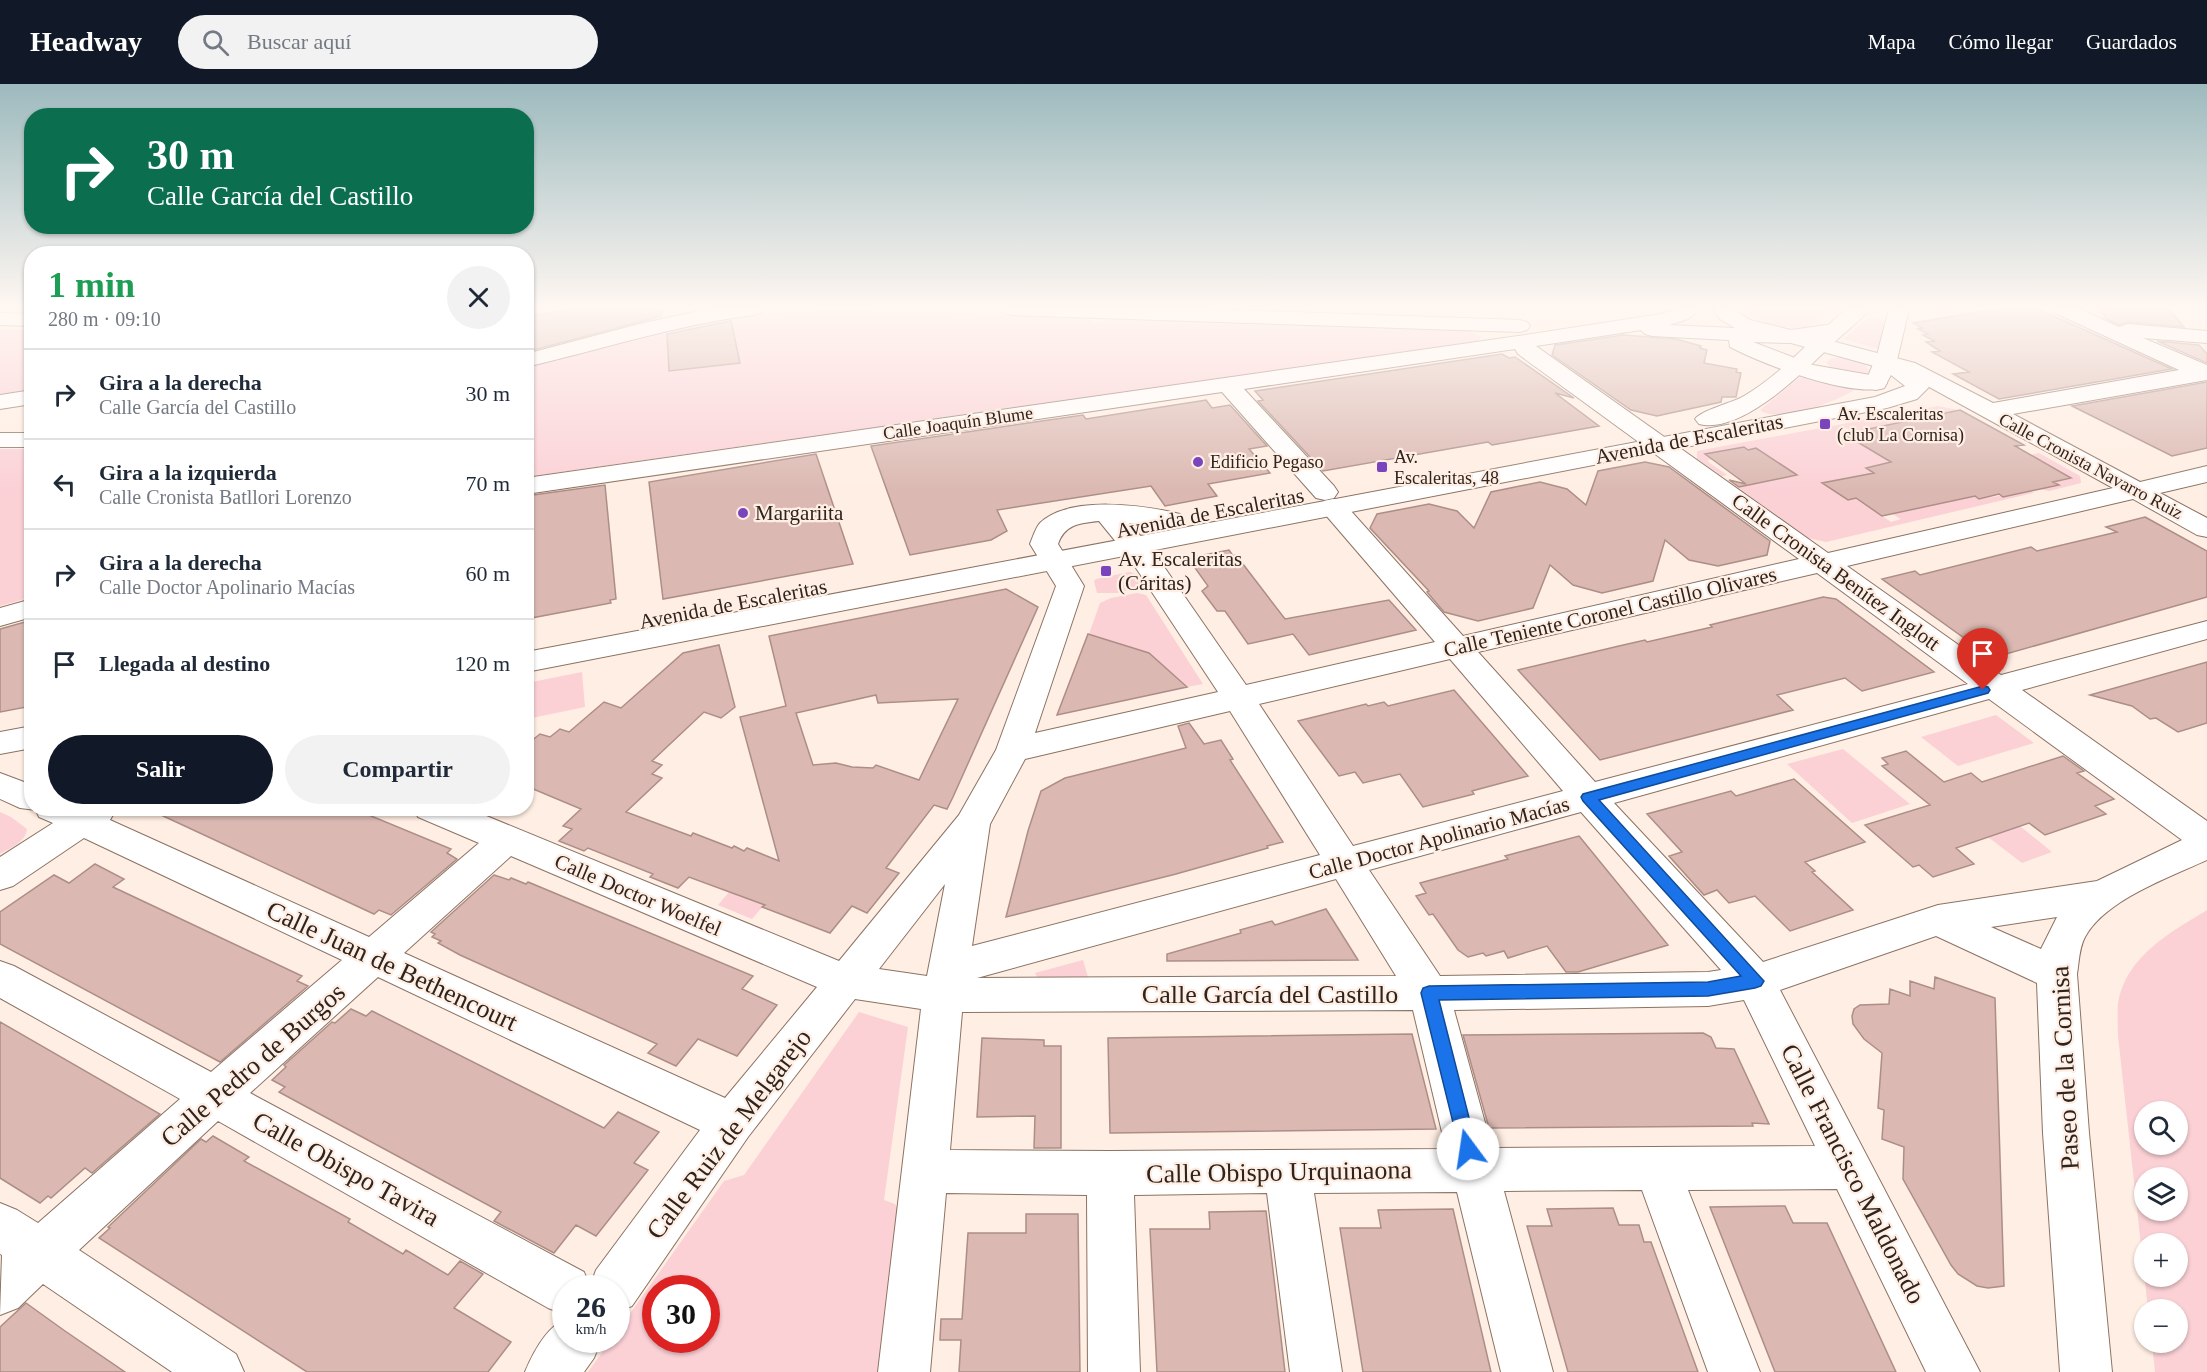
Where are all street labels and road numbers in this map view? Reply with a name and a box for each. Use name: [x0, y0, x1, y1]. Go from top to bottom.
street label: Calle Joaquín Blume: [882, 403, 1034, 443]
street label: Avenida de Escaleritas: [1593, 409, 1785, 469]
street label: Calle Cronista Navarro Ruiz: [1996, 409, 2186, 523]
street label: Avenida de Escaleritas: [1114, 483, 1306, 543]
street label: Calle Cronista Benítez Inglott: [1727, 488, 1945, 656]
street label: Calle Teniente Coronel Castillo Olivares: [1441, 562, 1779, 662]
street label: Avenida de Escaleritas: [637, 574, 829, 634]
street label: Calle Doctor Apolinario Macías: [1306, 792, 1572, 884]
street label: Calle Doctor Woelfel: [551, 849, 725, 941]
street label: Calle Juan de Bethencourt: [262, 895, 523, 1037]
street label: Paseo de la Cornisa: [2045, 965, 2085, 1171]
street label: Calle Pedro de Burgos: [155, 977, 351, 1153]
street label: Calle García del Castillo: [1142, 980, 1398, 1009]
street label: Calle Ruiz de Melgarejo: [641, 1024, 817, 1244]
street label: Calle Francisco Maldonado: [1775, 1039, 1931, 1309]
street label: Calle Obispo Tavira: [248, 1106, 445, 1232]
street label: Calle Obispo Urquinaona: [1146, 1155, 1413, 1189]

